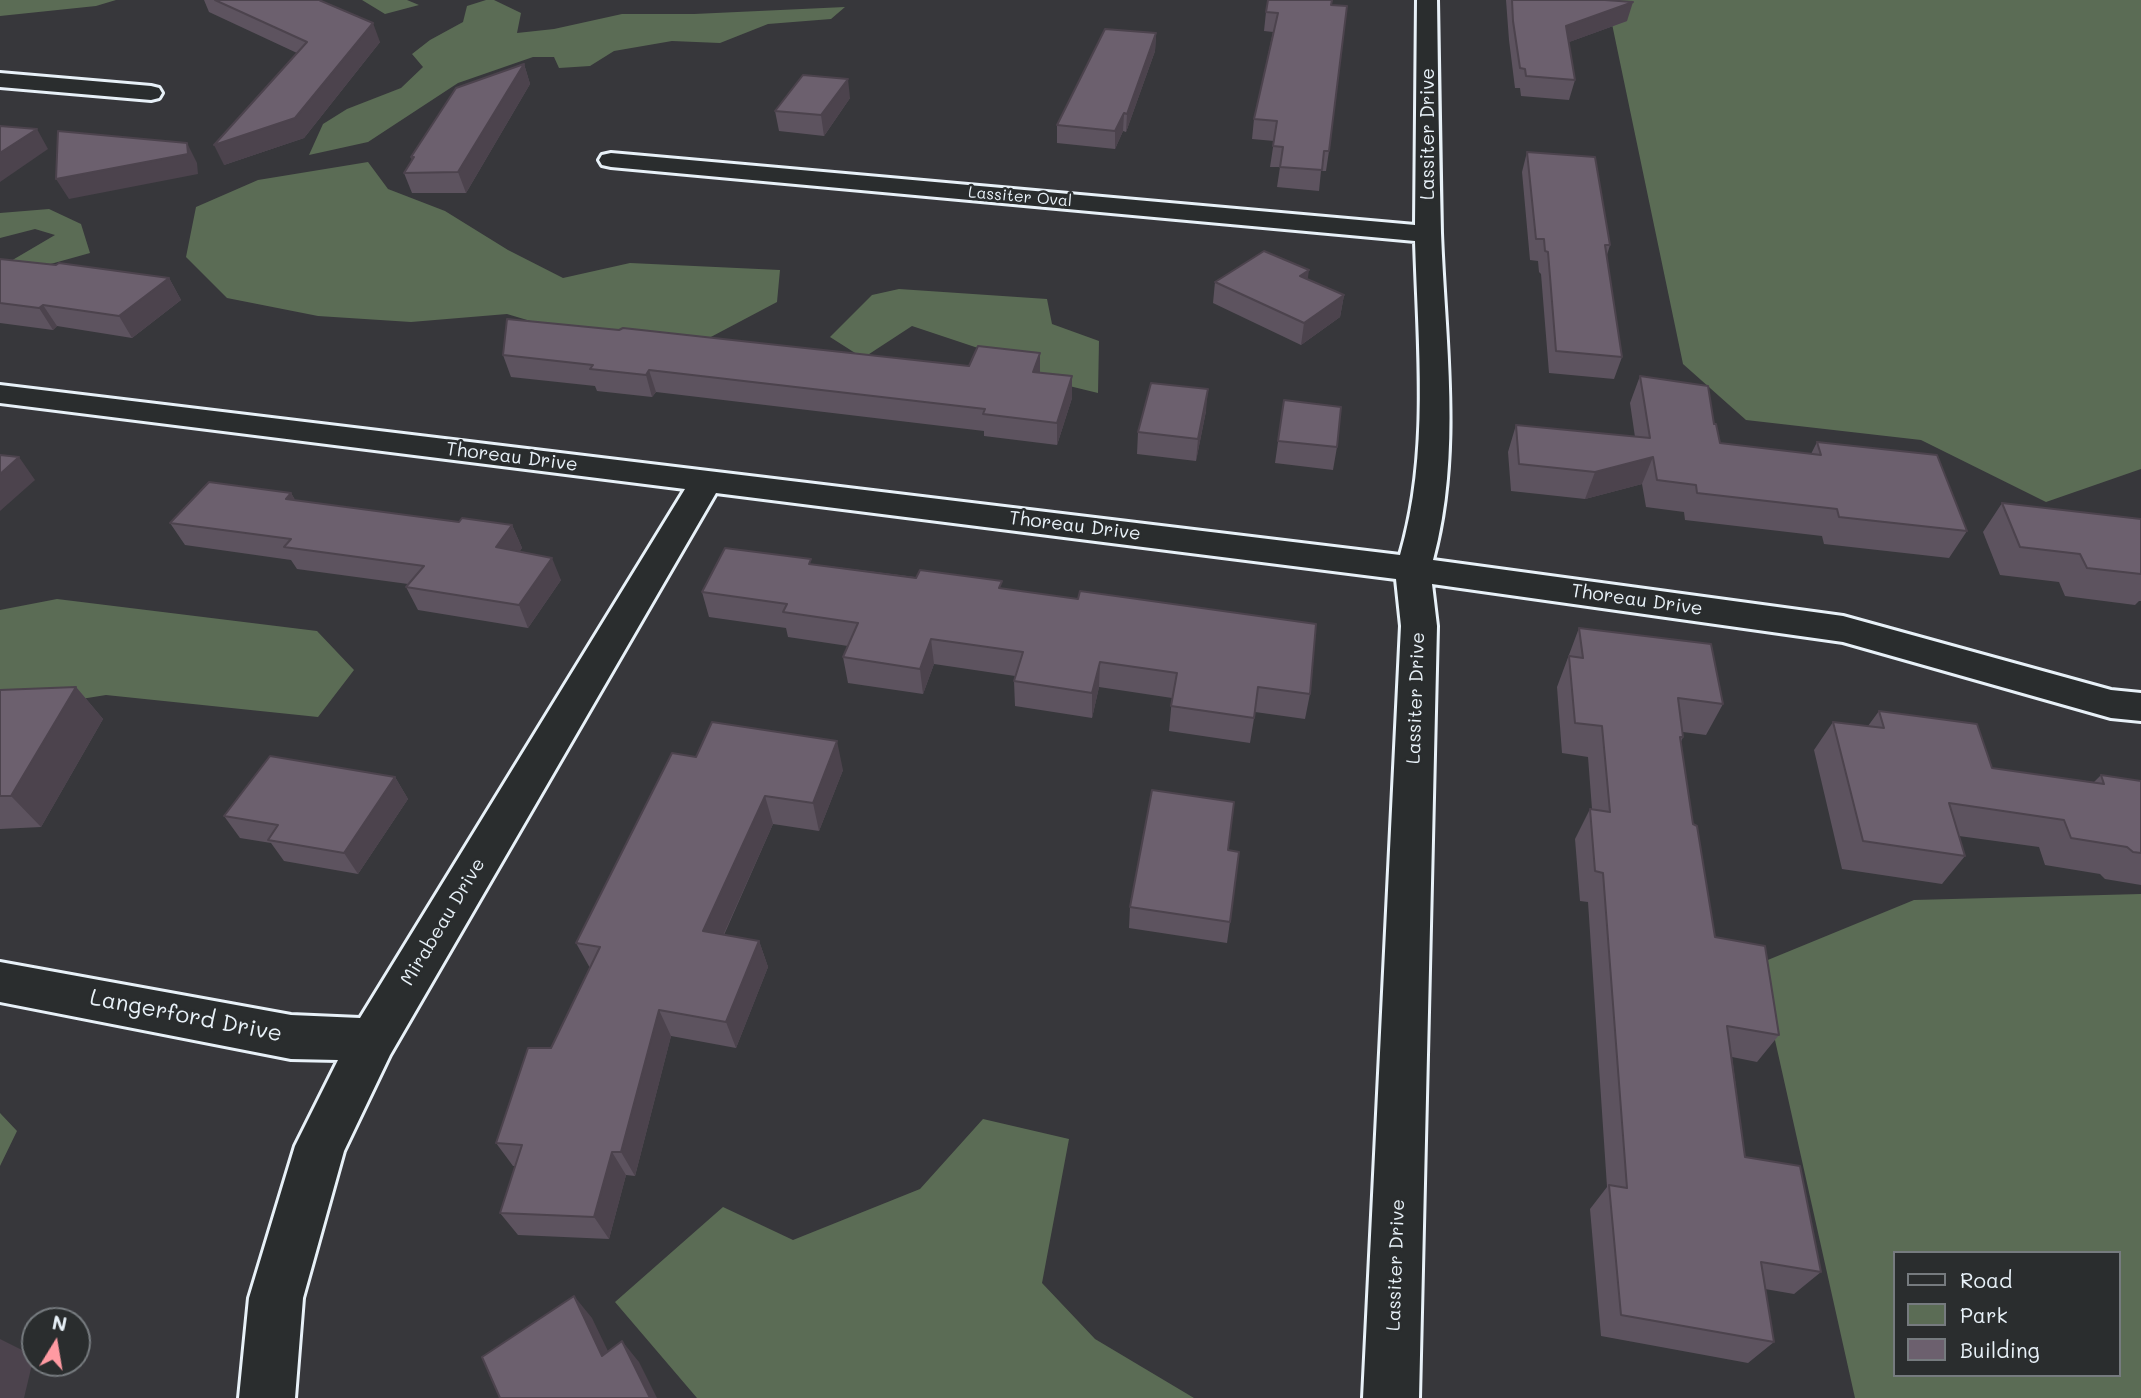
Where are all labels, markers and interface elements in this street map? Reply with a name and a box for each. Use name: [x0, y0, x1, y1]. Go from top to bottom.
street label: Lassiter Drive: [1417, 68, 1439, 200]
street label: Lassiter Oval: [967, 183, 1073, 211]
street label: Thoreau Drive: [445, 438, 579, 476]
street label: Thoreau Drive: [1008, 507, 1142, 545]
street label: Thoreau Drive: [1570, 579, 1704, 621]
street label: Lassiter Drive: [1402, 632, 1430, 764]
street label: Mirabeau Drive: [396, 854, 490, 990]
street label: Langerford Drive: [88, 984, 284, 1048]
street label: Lassiter Drive: [1382, 1199, 1410, 1331]
legend: [1892, 1251, 2120, 1377]
text: Road: [1960, 1266, 2012, 1293]
text: Park: [1960, 1301, 2008, 1328]
north arrow: [21, 1307, 91, 1377]
text: N: [50, 1309, 69, 1337]
text: Building: [1960, 1336, 2040, 1363]

